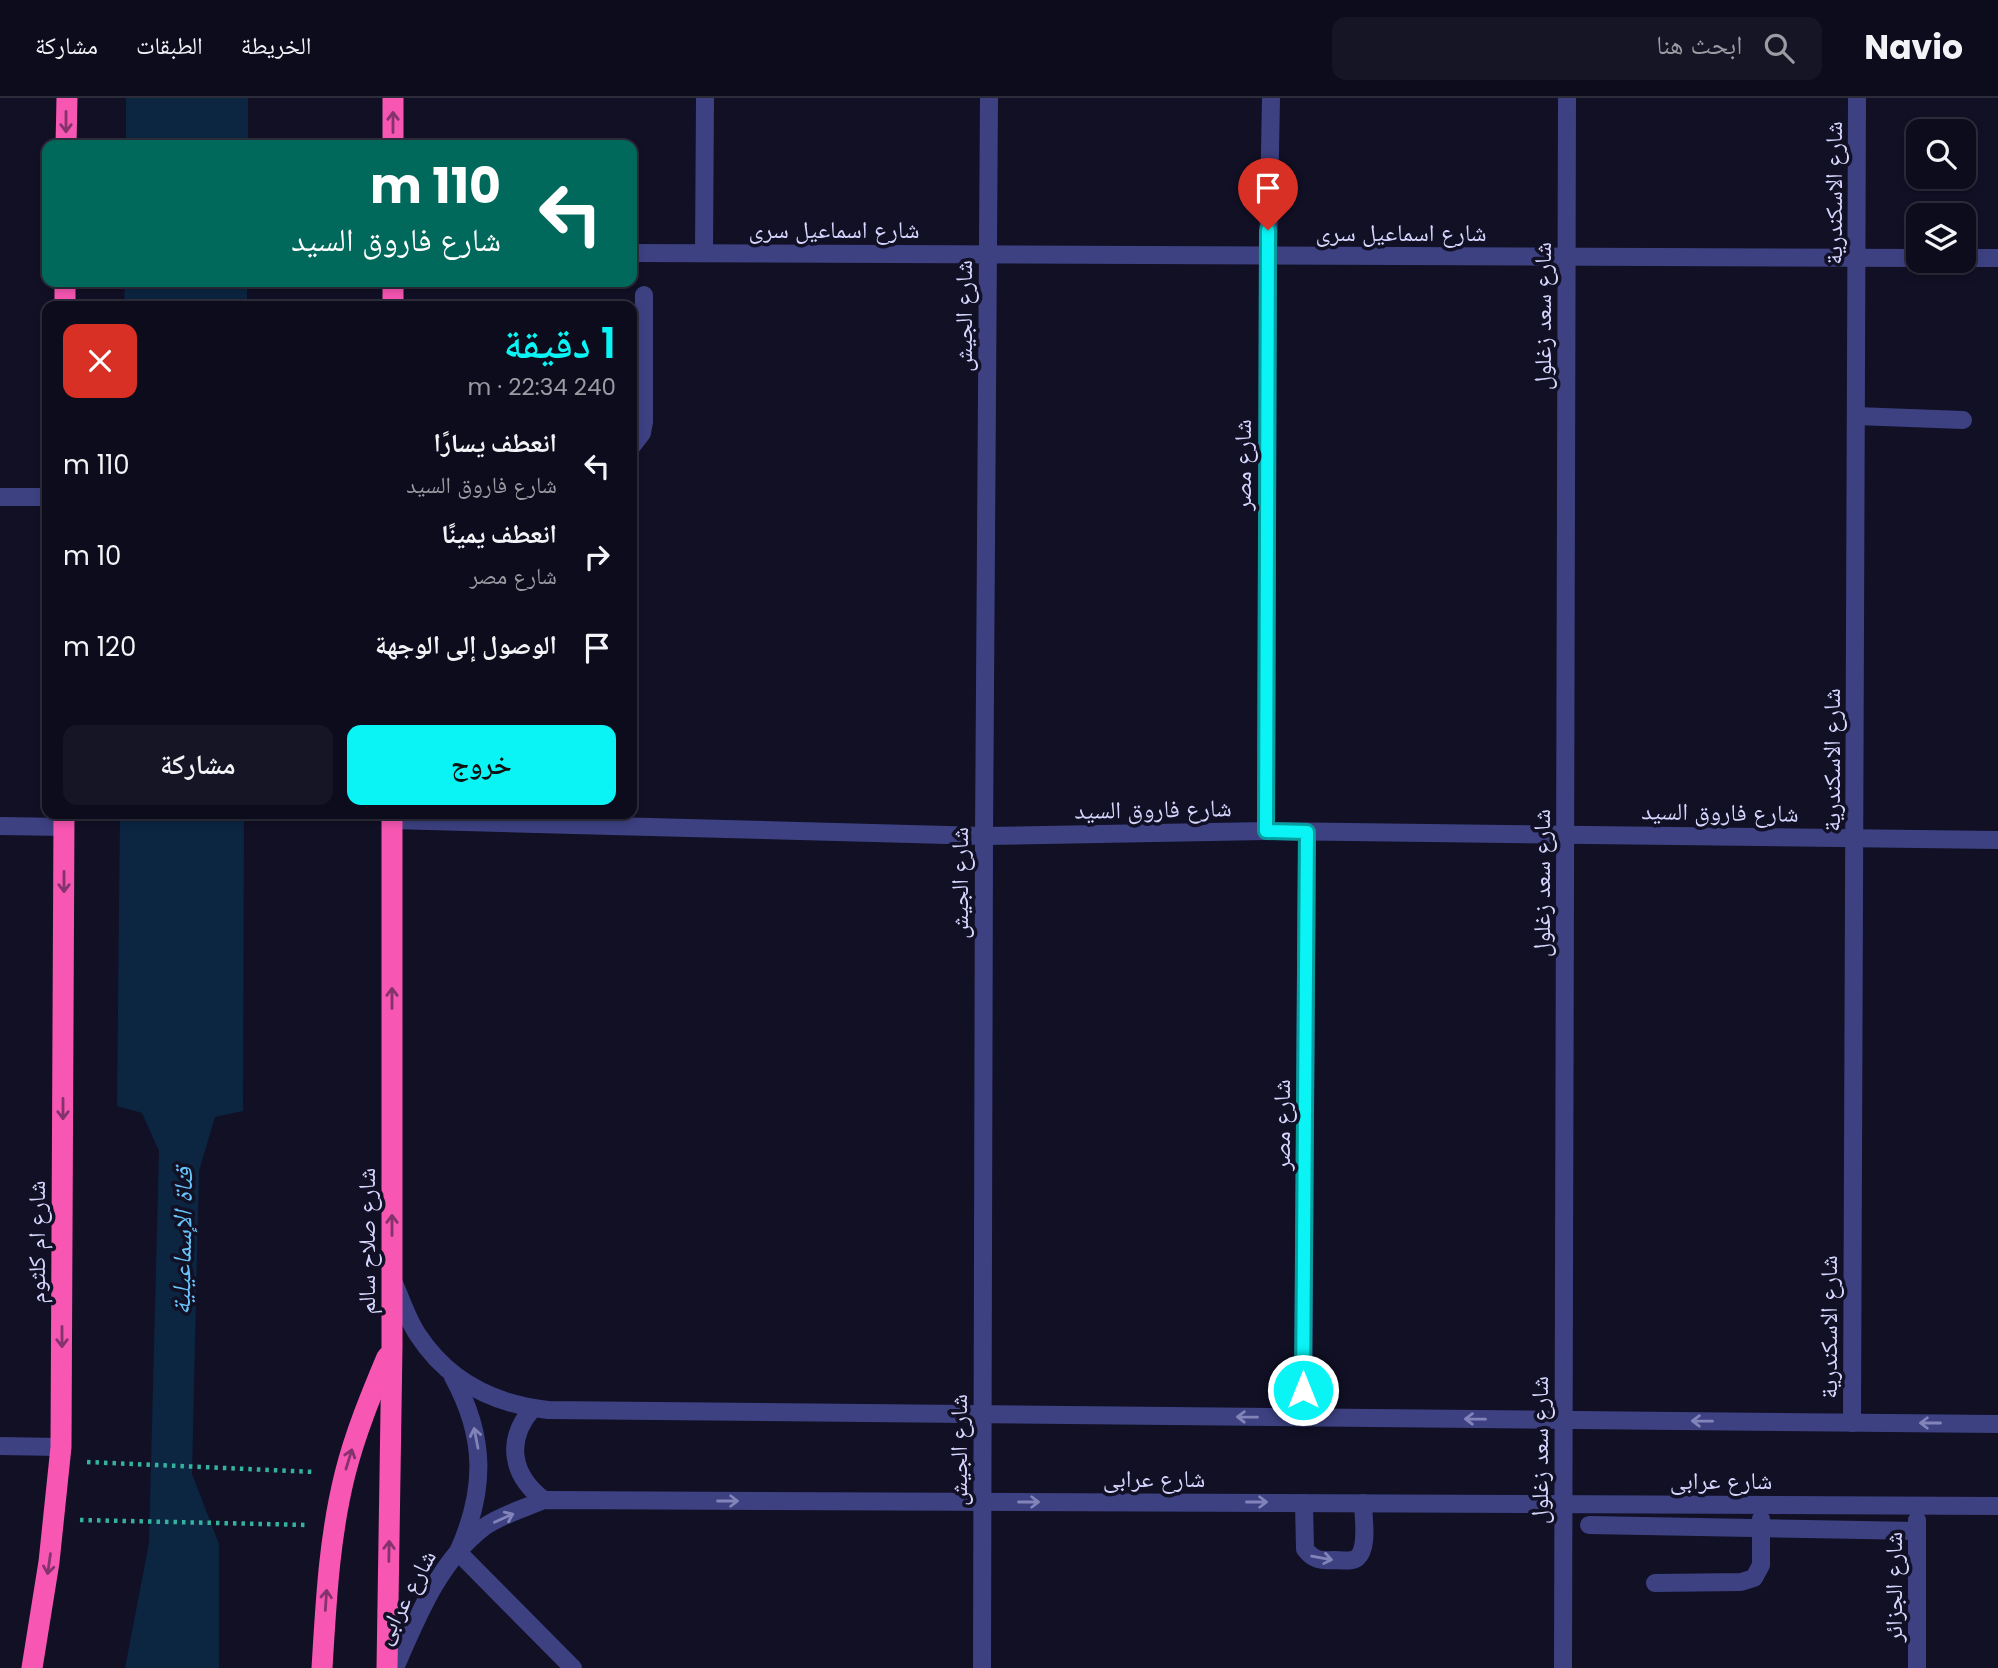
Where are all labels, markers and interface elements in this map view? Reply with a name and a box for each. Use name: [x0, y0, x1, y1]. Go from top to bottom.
search box: [1332, 17, 1822, 80]
text: Navio: [1864, 24, 1963, 71]
text: ابحث هنا: [1656, 27, 1742, 63]
text: مشاركة: [35, 29, 98, 62]
text: الطبقات: [136, 29, 203, 62]
text: الخريطة: [241, 29, 311, 62]
icon: search: [1760, 29, 1798, 67]
one-way arrow: [59, 110, 73, 133]
one-way arrow: [386, 110, 400, 133]
map controls: [1906, 119, 1976, 273]
button: search: [1906, 119, 1976, 189]
street label: شارع الاسكندرية: [1817, 121, 1850, 265]
text: 110 m: [370, 152, 501, 220]
pin: [1238, 158, 1298, 230]
icon: left: [525, 168, 616, 259]
icon: arrive: [1249, 169, 1287, 207]
button: layers: [1906, 203, 1976, 273]
street label: شارع اسماعيل سرى: [748, 213, 920, 246]
street label: شارع اسماعيل سرى: [1315, 216, 1487, 249]
text: شارع فاروق السيد: [291, 217, 501, 262]
street label: شارع سعد زغلول: [1526, 242, 1559, 390]
street label: شارع الجيش: [947, 260, 980, 372]
text: 1 دقيقة: [504, 314, 616, 373]
button: close: [63, 324, 137, 398]
text: 240 m · 22:34: [467, 371, 616, 403]
street label: شارع مصر: [1226, 419, 1259, 512]
text: انعطف يسارًا: [434, 425, 557, 461]
text: 110 m: [63, 447, 130, 483]
icon: left: [578, 447, 616, 485]
text: شارع فاروق السيد: [406, 469, 557, 501]
text: انعطف يمينًا: [441, 516, 557, 552]
text: 10 m: [63, 538, 121, 574]
icon: right: [578, 538, 616, 576]
text: شارع مصر: [469, 560, 557, 592]
text: الوصول إلى الوجهة: [375, 627, 557, 663]
text: 120 m: [63, 629, 136, 665]
icon: arrive: [578, 629, 616, 667]
street label: شارع الاسكندرية: [1815, 688, 1848, 832]
button: مشاركة: [63, 725, 333, 805]
button: خروج: [347, 725, 616, 805]
street label: شارع فاروق السيد: [1074, 791, 1232, 827]
street label: شارع فاروق السيد: [1641, 794, 1799, 830]
street label: شارع سعد زغلول: [1525, 809, 1558, 957]
street label: شارع الجيش: [943, 827, 976, 939]
one-way arrow: [57, 870, 71, 893]
one-way arrow: [385, 987, 399, 1010]
street label: شارع مصر: [1265, 1079, 1298, 1172]
one-way arrow: [56, 1098, 70, 1121]
water label: قناة الإسماعيلية: [163, 1164, 201, 1315]
street label: شارع صلاح سالم: [350, 1168, 383, 1314]
street label: شارع ام كلثوم: [20, 1180, 53, 1304]
one-way arrow: [385, 1214, 399, 1237]
street label: شارع الاسكندرية: [1812, 1255, 1845, 1399]
one-way arrow: [55, 1325, 68, 1348]
position arrow: [1266, 1353, 1340, 1427]
street label: شارع سعد زغلول: [1523, 1376, 1556, 1524]
street label: شارع الجيش: [942, 1394, 975, 1506]
one-way arrow: [1236, 1410, 1259, 1424]
one-way arrow: [1464, 1412, 1487, 1426]
one-way arrow: [1691, 1415, 1714, 1428]
one-way arrow: [1919, 1416, 1942, 1430]
one-way arrow: [468, 1427, 482, 1450]
one-way arrow: [344, 1448, 357, 1470]
street label: شارع عرابى: [1103, 1462, 1205, 1495]
street label: شارع عرابى: [1670, 1464, 1772, 1497]
one-way arrow: [716, 1494, 739, 1508]
one-way arrow: [1017, 1495, 1040, 1509]
one-way arrow: [1245, 1496, 1268, 1509]
one-way arrow: [493, 1511, 514, 1524]
street label: شارع الجزائر: [1877, 1532, 1910, 1643]
one-way arrow: [382, 1540, 396, 1563]
street label: شارع عرابى: [366, 1544, 444, 1650]
one-way arrow: [42, 1552, 55, 1575]
one-way arrow: [1311, 1552, 1333, 1565]
one-way arrow: [320, 1589, 333, 1612]

